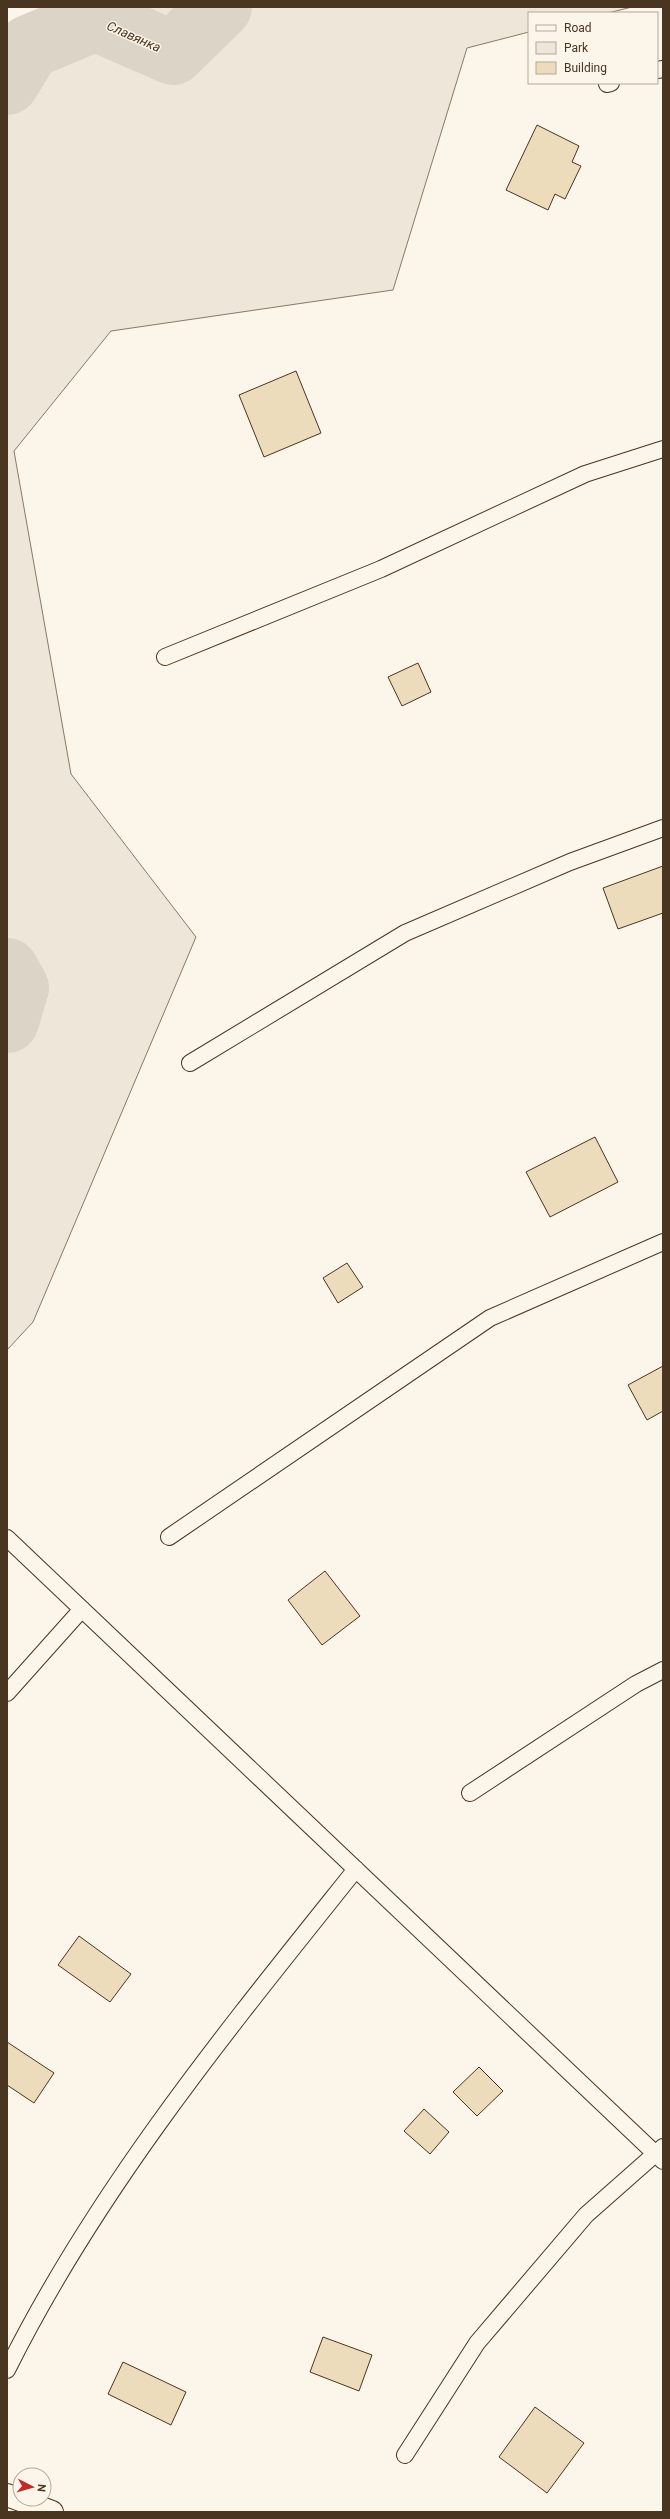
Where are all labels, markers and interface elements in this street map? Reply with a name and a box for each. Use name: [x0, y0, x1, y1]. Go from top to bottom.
legend: [528, 12, 658, 84]
water label: Славянка: [105, 18, 163, 55]
text: Road: [564, 21, 592, 35]
text: Park: [564, 41, 589, 55]
text: Building: [564, 61, 607, 75]
north arrow: [12, 2467, 52, 2507]
text: N: [35, 2483, 48, 2493]

